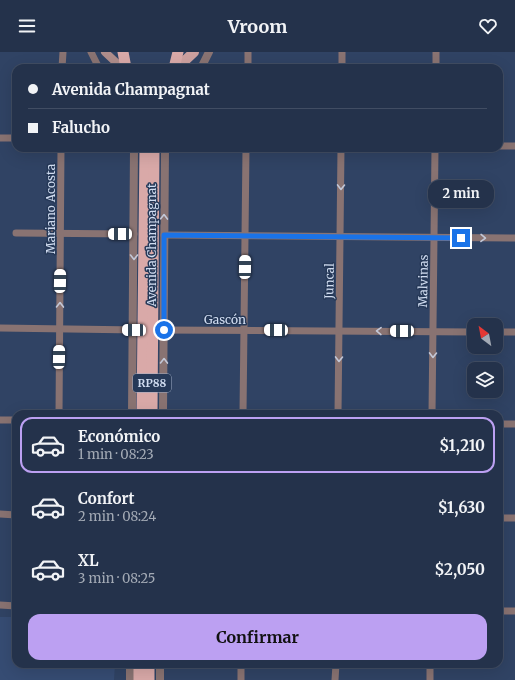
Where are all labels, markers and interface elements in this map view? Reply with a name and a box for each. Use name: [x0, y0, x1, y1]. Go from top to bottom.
icon: menu: [16, 15, 38, 37]
text: Vroom: [228, 15, 287, 38]
icon: heart: [477, 15, 499, 37]
text: Avenida Champagnat: [52, 80, 210, 99]
text: Falucho: [52, 118, 110, 137]
street label: Mariano Acosta: [43, 163, 58, 254]
callout: 2 min: [428, 180, 494, 208]
street label: Avenida Champagnat: [144, 183, 159, 308]
one-way arrow: [337, 184, 345, 190]
text: 2 min: [442, 185, 480, 202]
one-way arrow: [160, 214, 168, 220]
car: [108, 228, 132, 240]
route end: [452, 229, 470, 247]
one-way arrow: [480, 234, 486, 242]
one-way arrow: [130, 254, 138, 260]
street label: Malvinas: [415, 254, 431, 308]
car: [239, 255, 251, 279]
street label: Juncal: [321, 263, 337, 300]
car: [54, 269, 66, 293]
one-way arrow: [56, 302, 64, 308]
street label: Gascón: [204, 312, 246, 327]
north arrow: [467, 318, 503, 354]
map controls: [467, 318, 503, 398]
route start: [155, 321, 173, 339]
car: [122, 324, 146, 336]
car: [264, 324, 288, 336]
car: [390, 325, 414, 337]
one-way arrow: [376, 327, 382, 335]
car: [53, 345, 65, 369]
one-way arrow: [429, 352, 437, 358]
one-way arrow: [335, 356, 343, 362]
one-way arrow: [160, 358, 168, 364]
button: layers: [467, 362, 503, 398]
road number: RP88: [133, 374, 171, 392]
icon: car: [30, 427, 66, 463]
text: Económico: [78, 427, 160, 446]
text: $1,210: [439, 436, 485, 455]
text: 1 min · 08:23: [78, 446, 154, 463]
icon: car: [30, 489, 66, 525]
text: Confort: [78, 489, 135, 508]
text: $1,630: [438, 498, 485, 517]
text: 2 min · 08:24: [78, 508, 156, 525]
icon: car: [30, 551, 66, 587]
text: XL: [78, 551, 99, 570]
text: $2,050: [434, 560, 485, 579]
text: 3 min · 08:25: [78, 570, 155, 587]
button: Confirmar: [28, 614, 487, 660]

